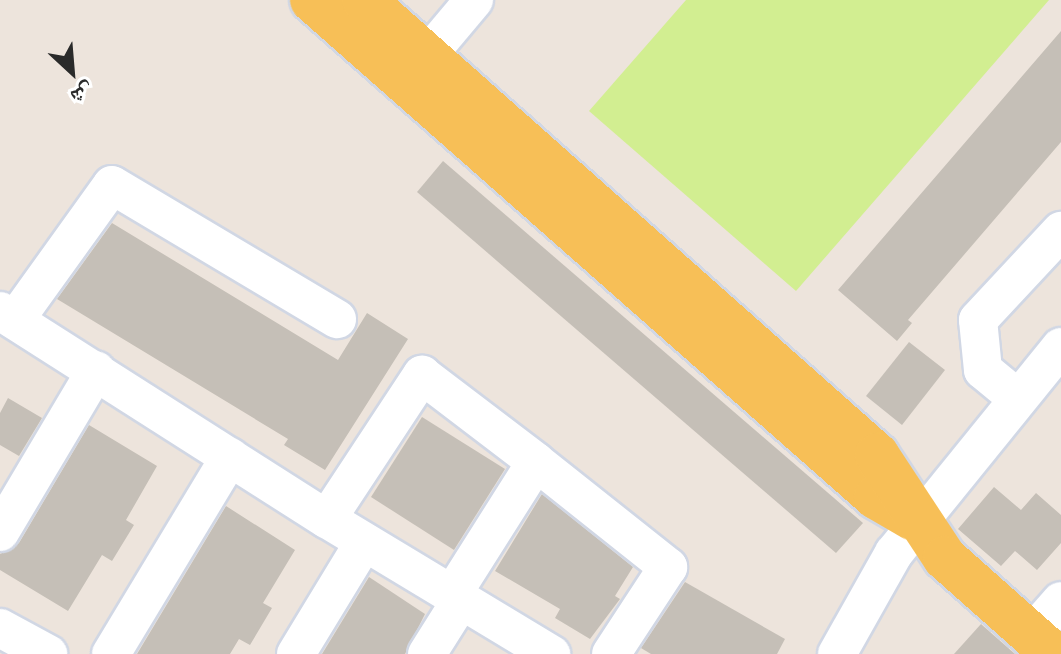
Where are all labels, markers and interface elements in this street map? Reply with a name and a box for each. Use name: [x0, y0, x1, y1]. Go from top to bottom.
north arrow: [32, 32, 112, 112]
text: ش: [66, 77, 99, 111]

